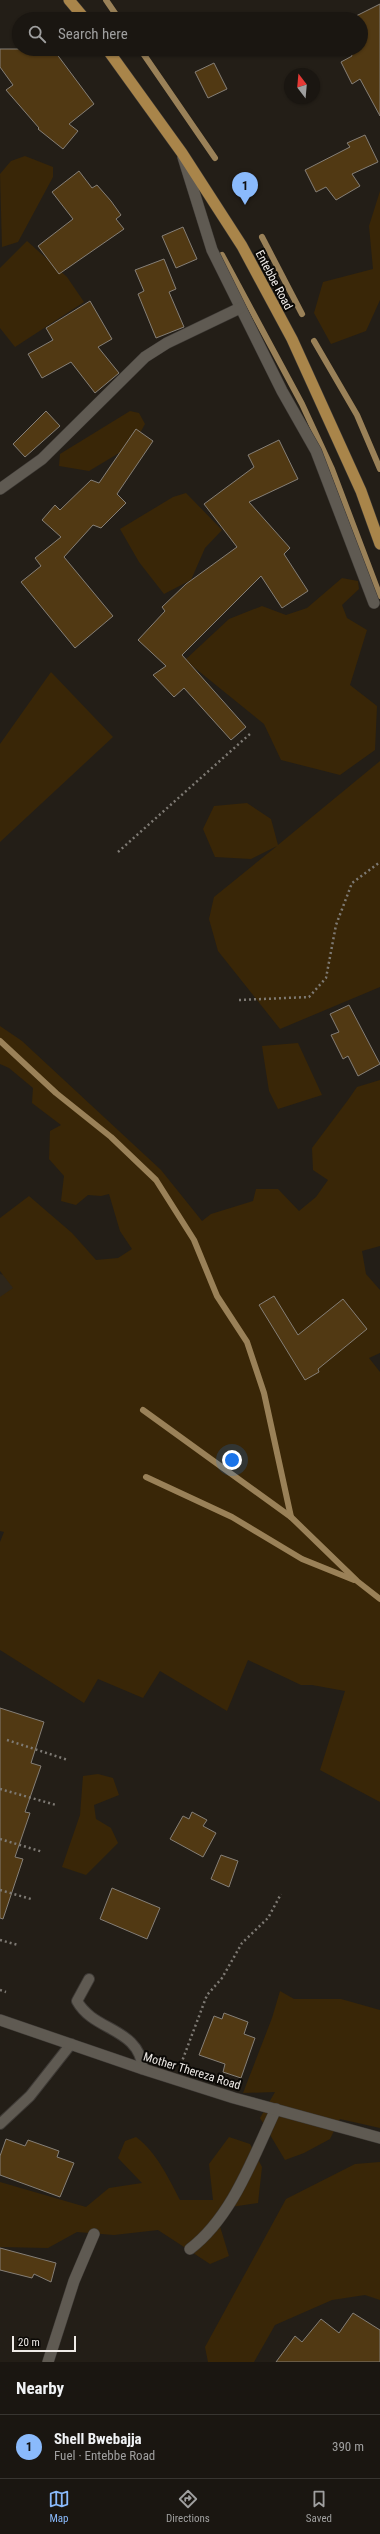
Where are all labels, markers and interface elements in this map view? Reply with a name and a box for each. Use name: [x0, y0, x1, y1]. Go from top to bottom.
search box: [12, 12, 368, 56]
icon: search: [26, 23, 48, 45]
text: Search here: [58, 25, 128, 43]
north arrow: [284, 68, 320, 104]
pin: 1: [232, 172, 258, 205]
street label: Entebbe Road: [252, 248, 296, 312]
your location: [222, 1450, 242, 1470]
street label: Mother Thereza Road: [142, 2050, 242, 2092]
scale bar: [12, 2334, 76, 2353]
text: 20 m: [18, 2336, 40, 2349]
text: Nearby: [16, 2378, 64, 2398]
text: Shell Bwebajja: [54, 2430, 142, 2448]
text: 1: [26, 2439, 32, 2454]
text: 390 m: [332, 2439, 364, 2454]
text: Fuel · Entebbe Road: [54, 2448, 155, 2463]
tab: Map: [48, 2488, 70, 2525]
tab: Directions: [166, 2488, 210, 2525]
tab: Saved: [306, 2488, 332, 2525]

